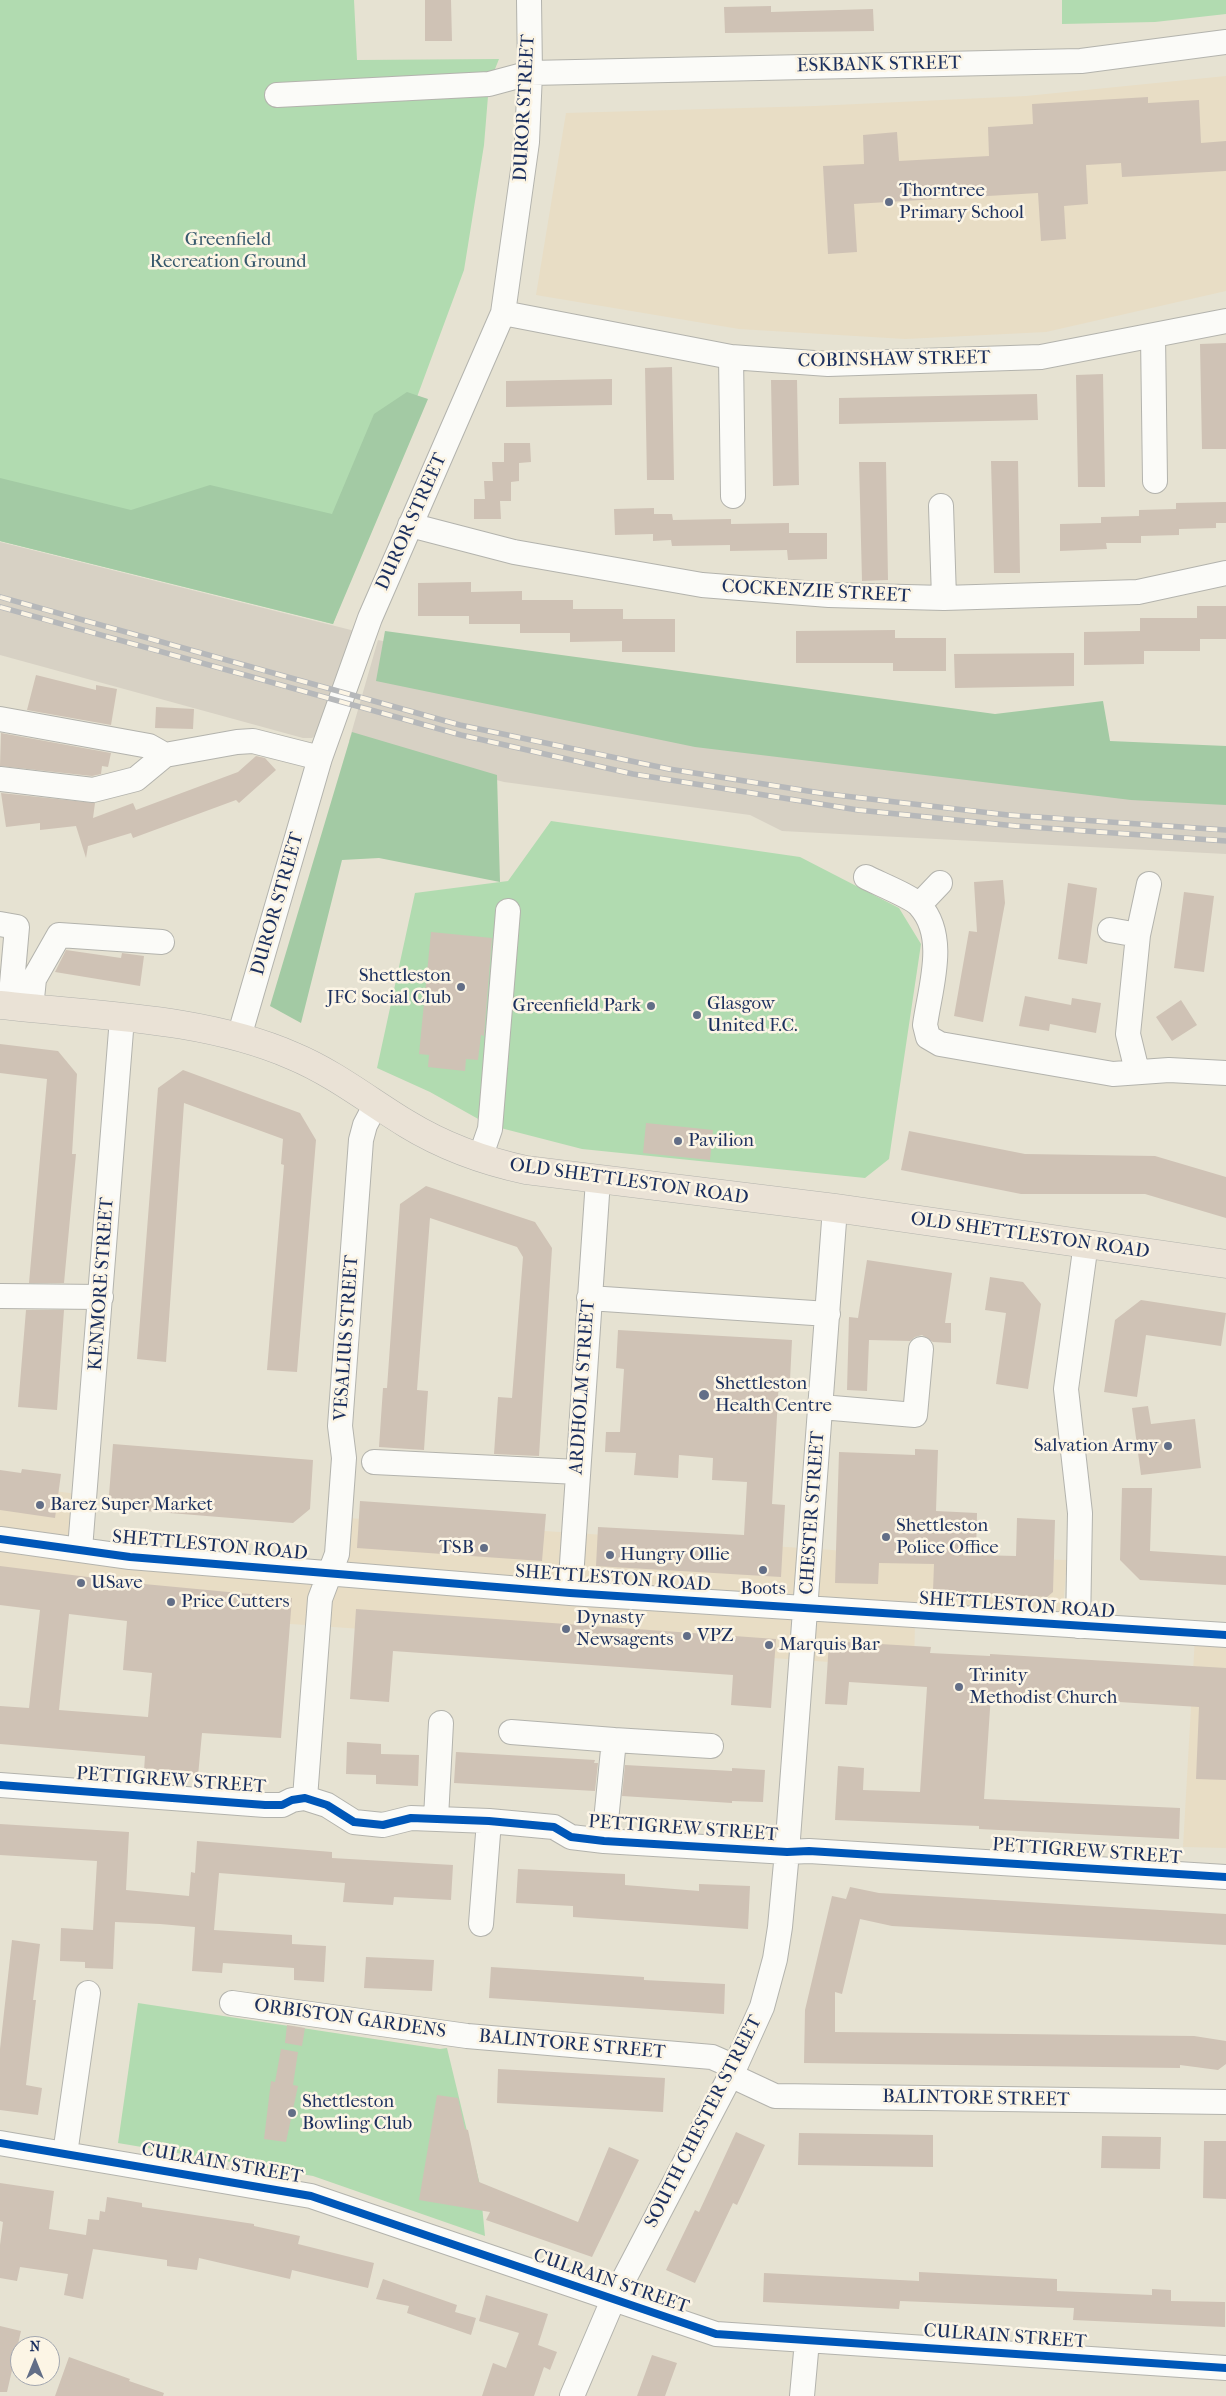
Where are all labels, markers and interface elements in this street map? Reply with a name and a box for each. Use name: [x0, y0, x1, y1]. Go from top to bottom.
street label: DUROR STREET: [510, 34, 540, 182]
street label: ESKBANK STREET: [797, 52, 961, 78]
place label: Thorntree Primary School: [899, 180, 1024, 224]
marker: Thorntree Primary School: [883, 196, 895, 208]
park label: Greenfield Recreation Ground: [149, 229, 307, 273]
street label: COBINSHAW STREET: [797, 347, 991, 373]
street label: DUROR STREET: [372, 450, 452, 594]
street label: COCKENZIE STREET: [721, 576, 911, 608]
street label: DUROR STREET: [247, 830, 309, 978]
place label: Shettleston JFC Social Club: [327, 965, 451, 1009]
marker: Shettleston JFC Social Club: [455, 981, 467, 993]
place label: Glasgow United F.C.: [707, 993, 798, 1037]
place label: Greenfield Park: [513, 995, 641, 1017]
marker: Greenfield Park: [645, 1000, 657, 1012]
marker: Glasgow United F.C.: [691, 1009, 703, 1021]
place label: Pavilion: [688, 1130, 754, 1152]
marker: Pavilion: [672, 1135, 684, 1147]
street label: OLD SHETTLESTON ROAD: [508, 1154, 750, 1210]
street label: KENMORE STREET: [85, 1197, 119, 1371]
street label: OLD SHETTLESTON ROAD: [909, 1208, 1151, 1264]
street label: VESALIUS STREET: [330, 1254, 364, 1422]
street label: ARDHOLM STREET: [566, 1299, 600, 1475]
place label: Shettleston Health Centre: [715, 1373, 832, 1417]
marker: Shettleston Health Centre: [697, 1388, 711, 1402]
street label: CHESTER STREET: [796, 1430, 830, 1596]
place label: Salvation Army: [1034, 1435, 1158, 1457]
marker: Salvation Army: [1162, 1440, 1174, 1452]
place label: Barez Super Market: [50, 1494, 213, 1516]
marker: Barez Super Market: [34, 1499, 46, 1511]
place label: Shettleston Police Office: [896, 1515, 999, 1559]
street label: SHETTLESTON ROAD: [111, 1526, 309, 1566]
marker: Shettleston Police Office: [880, 1531, 892, 1543]
place label: TSB: [439, 1537, 474, 1559]
marker: TSB: [478, 1542, 490, 1554]
place label: Hungry Ollie: [620, 1544, 730, 1566]
marker: Hungry Ollie: [604, 1549, 616, 1561]
street label: SHETTLESTON ROAD: [514, 1561, 712, 1597]
marker: Boots: [757, 1564, 769, 1576]
place label: USave: [91, 1572, 143, 1594]
marker: USave: [75, 1577, 87, 1589]
place label: Boots: [740, 1578, 786, 1600]
street label: SHETTLESTON ROAD: [918, 1588, 1116, 1624]
place label: Price Cutters: [181, 1591, 289, 1613]
marker: Price Cutters: [165, 1596, 177, 1608]
place label: Dynasty Newsagents: [576, 1607, 673, 1651]
marker: Dynasty Newsagents: [560, 1623, 572, 1635]
place label: VPZ: [697, 1625, 734, 1647]
marker: VPZ: [681, 1630, 693, 1642]
place label: Marquis Bar: [779, 1634, 880, 1656]
marker: Marquis Bar: [763, 1639, 775, 1651]
place label: Trinity Methodist Church: [969, 1665, 1117, 1709]
marker: Trinity Methodist Church: [953, 1681, 965, 1693]
street label: PETTIGREW STREET: [75, 1763, 267, 1799]
street label: PETTIGREW STREET: [587, 1811, 779, 1847]
street label: PETTIGREW STREET: [991, 1834, 1183, 1870]
street label: ORBISTON GARDENS: [252, 1994, 448, 2044]
street label: SOUTH CHESTER STREET: [640, 2012, 768, 2232]
street label: BALINTORE STREET: [478, 2025, 666, 2065]
street label: BALINTORE STREET: [882, 2086, 1070, 2112]
place label: Shettleston Bowling Club: [302, 2091, 412, 2135]
marker: Shettleston Bowling Club: [286, 2107, 298, 2119]
street label: CULRAIN STREET: [140, 2139, 304, 2189]
street label: CULRAIN STREET: [530, 2245, 692, 2319]
street label: CULRAIN STREET: [923, 2320, 1087, 2354]
north arrow: [10, 2336, 60, 2386]
text: N: [30, 2338, 40, 2355]

